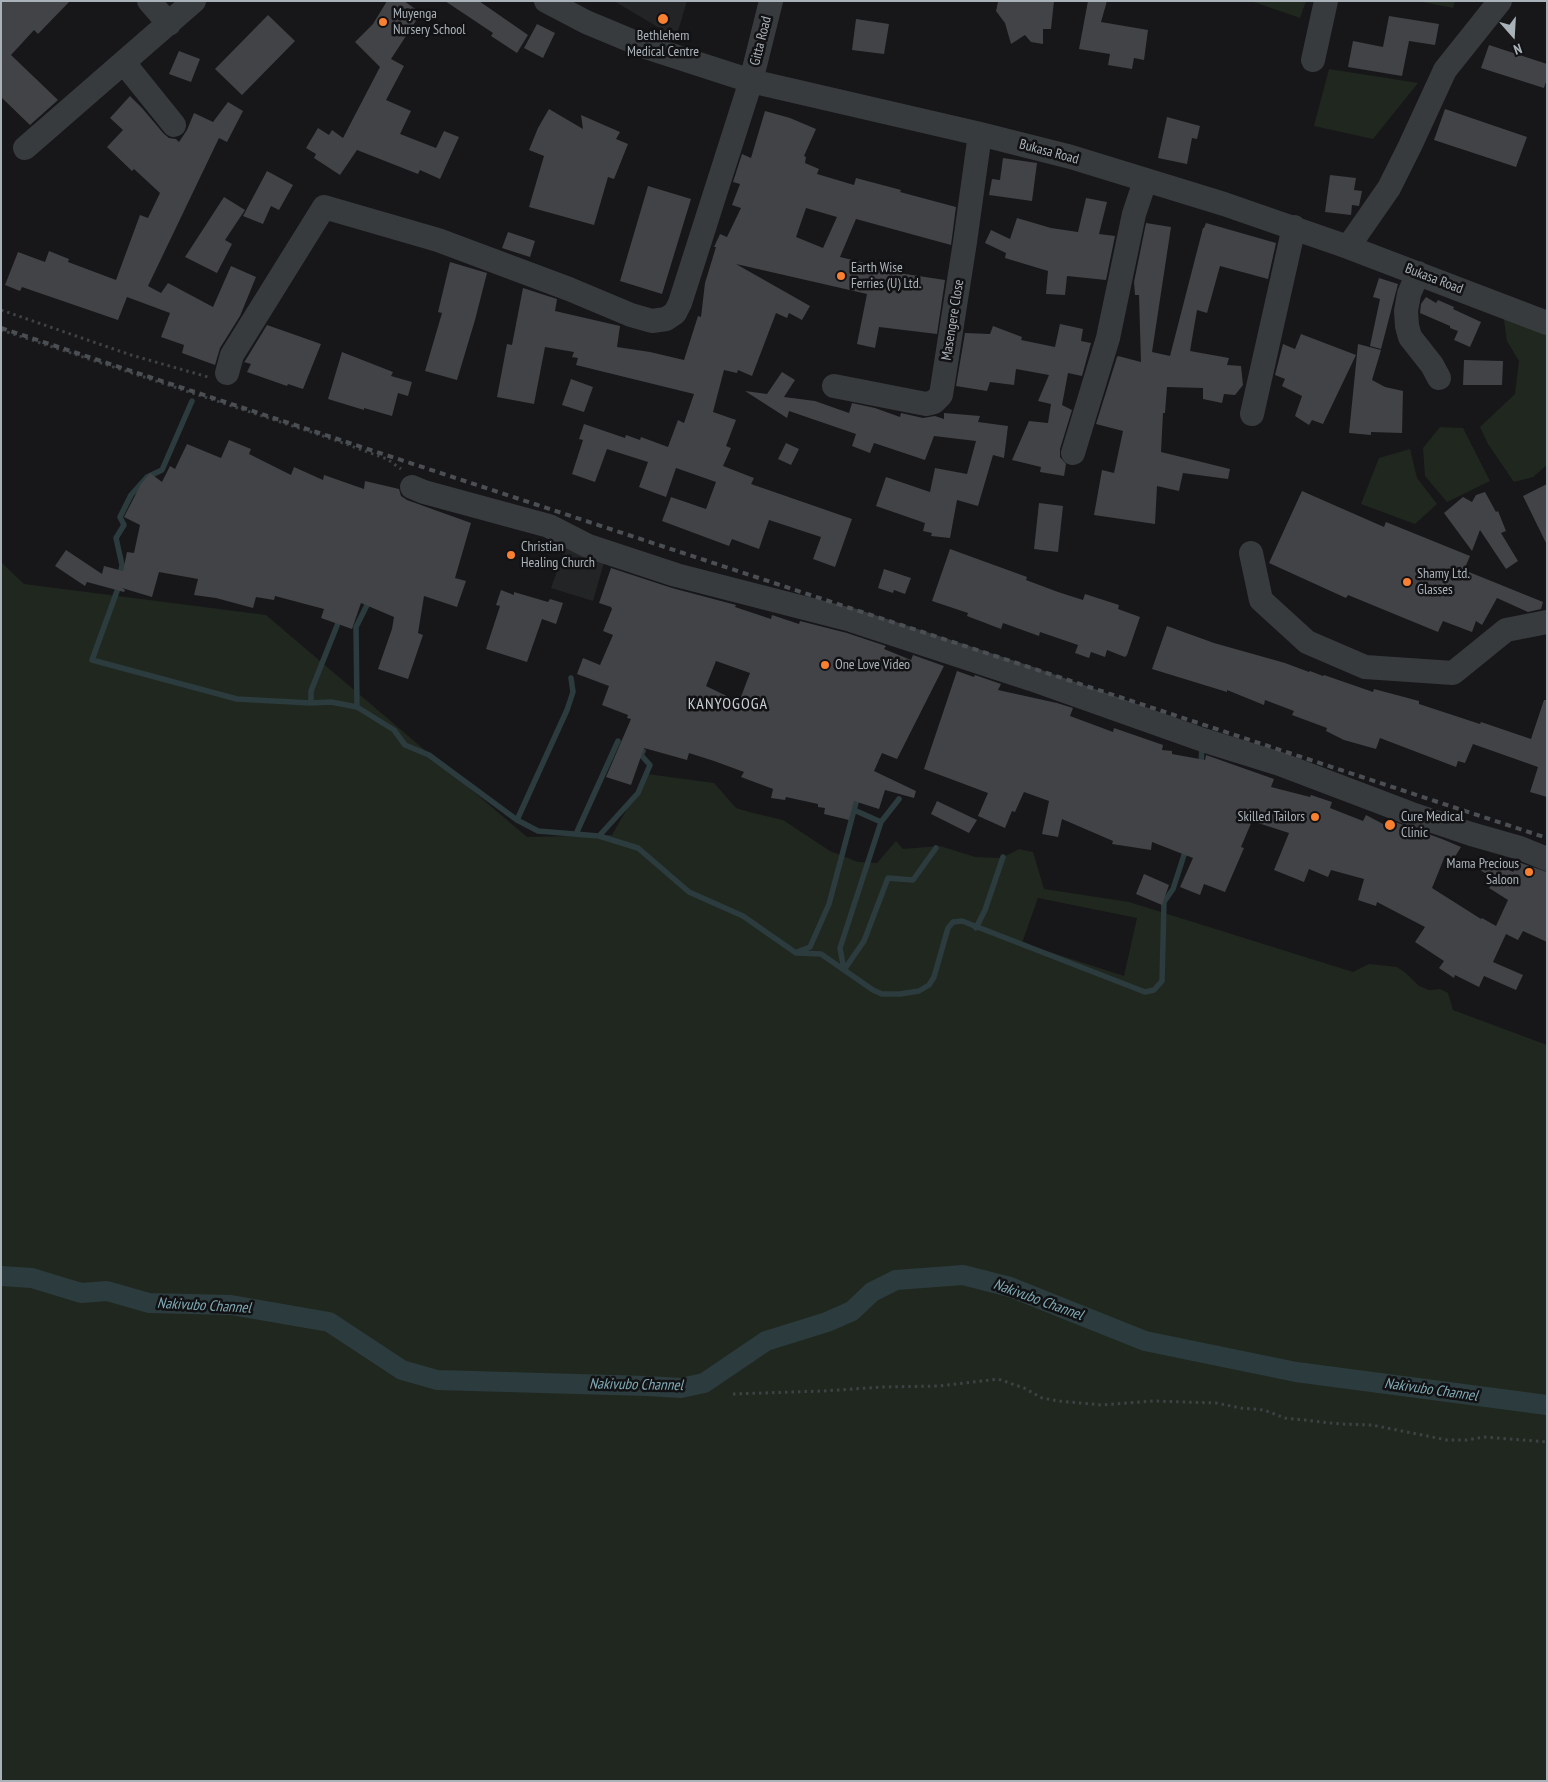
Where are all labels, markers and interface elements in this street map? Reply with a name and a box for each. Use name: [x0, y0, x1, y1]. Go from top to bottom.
place label: Muyenga Nursery School: [393, 6, 466, 38]
north arrow: [1488, 10, 1538, 60]
marker: Bethlehem Medical Centre: [656, 12, 670, 26]
street label: Gitta Road: [747, 15, 775, 67]
marker: Muyenga Nursery School: [377, 16, 389, 28]
place label: Bethlehem Medical Centre: [627, 28, 699, 60]
text: N: [1511, 39, 1524, 59]
street label: Bukasa Road: [1017, 136, 1081, 168]
place label: Earth Wise Ferries (U) Ltd.: [851, 260, 921, 292]
street label: Bukasa Road: [1403, 260, 1465, 298]
marker: Earth Wise Ferries (U) Ltd.: [835, 270, 847, 282]
street label: Masengere Close: [938, 278, 968, 362]
place label: Christian Healing Church: [521, 539, 595, 572]
marker: Christian Healing Church: [505, 549, 517, 561]
place label: Shamy Ltd. Glasses: [1417, 566, 1470, 598]
marker: Shamy Ltd. Glasses: [1401, 576, 1413, 588]
place label: One Love Video: [835, 657, 910, 673]
marker: One Love Video: [819, 659, 831, 671]
district label: KANYOGOGA: [687, 694, 769, 714]
place label: Skilled Tailors: [1238, 809, 1305, 825]
place label: Cure Medical Clinic: [1401, 809, 1464, 842]
marker: Skilled Tailors: [1309, 811, 1321, 823]
marker: Cure Medical Clinic: [1383, 818, 1397, 832]
place label: Mama Precious Saloon: [1446, 856, 1519, 889]
marker: Mama Precious Saloon: [1523, 866, 1535, 878]
water label: Nakivubo Channel: [991, 1275, 1085, 1325]
water label: Nakivubo Channel: [157, 1295, 251, 1317]
water label: Nakivubo Channel: [589, 1375, 683, 1395]
water label: Nakivubo Channel: [1383, 1375, 1479, 1405]

